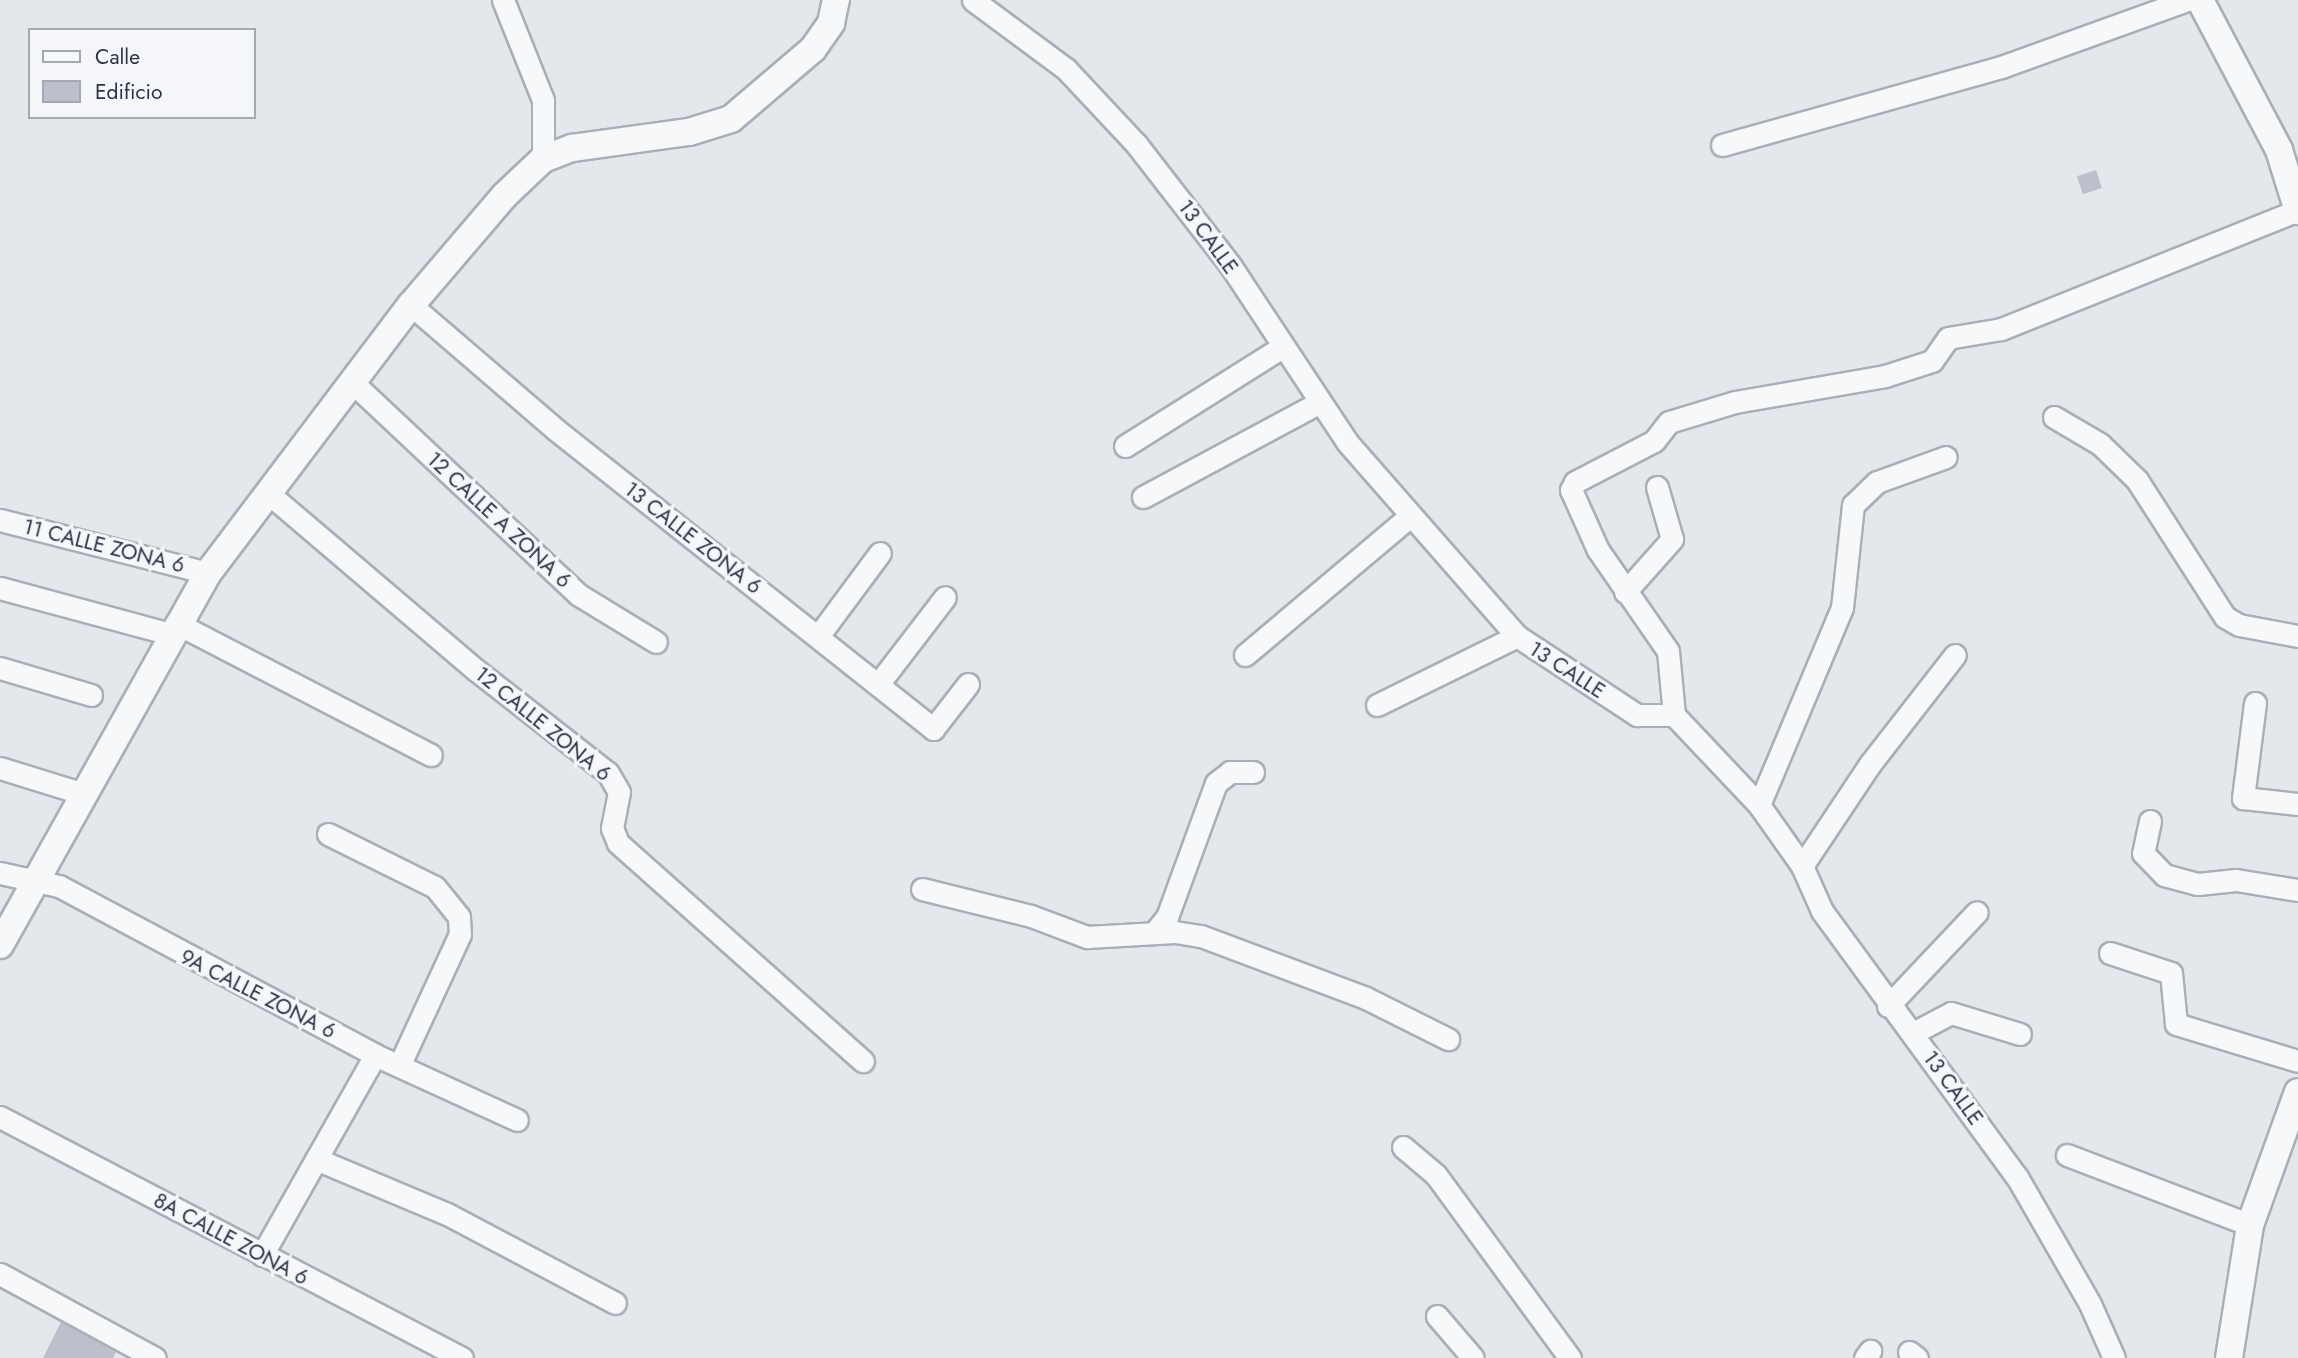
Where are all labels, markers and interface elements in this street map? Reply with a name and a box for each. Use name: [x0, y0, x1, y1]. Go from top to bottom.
legend: [28, 28, 256, 119]
text: Calle: [95, 42, 140, 72]
text: Edificio: [95, 77, 162, 107]
street label: 13 CALLE: [1173, 195, 1243, 279]
street label: 12 CALLE A ZONA 6: [422, 447, 576, 593]
street label: 13 CALLE ZONA 6: [619, 477, 767, 599]
street label: 11 CALLE ZONA 6: [21, 514, 187, 578]
street label: 13 CALLE: [1524, 636, 1610, 704]
street label: 12 CALLE ZONA 6: [470, 661, 616, 787]
street label: 9A CALLE ZONA 6: [176, 944, 340, 1044]
street label: 13 CALLE: [1918, 1046, 1988, 1130]
street label: 8A CALLE ZONA 6: [149, 1188, 313, 1290]

